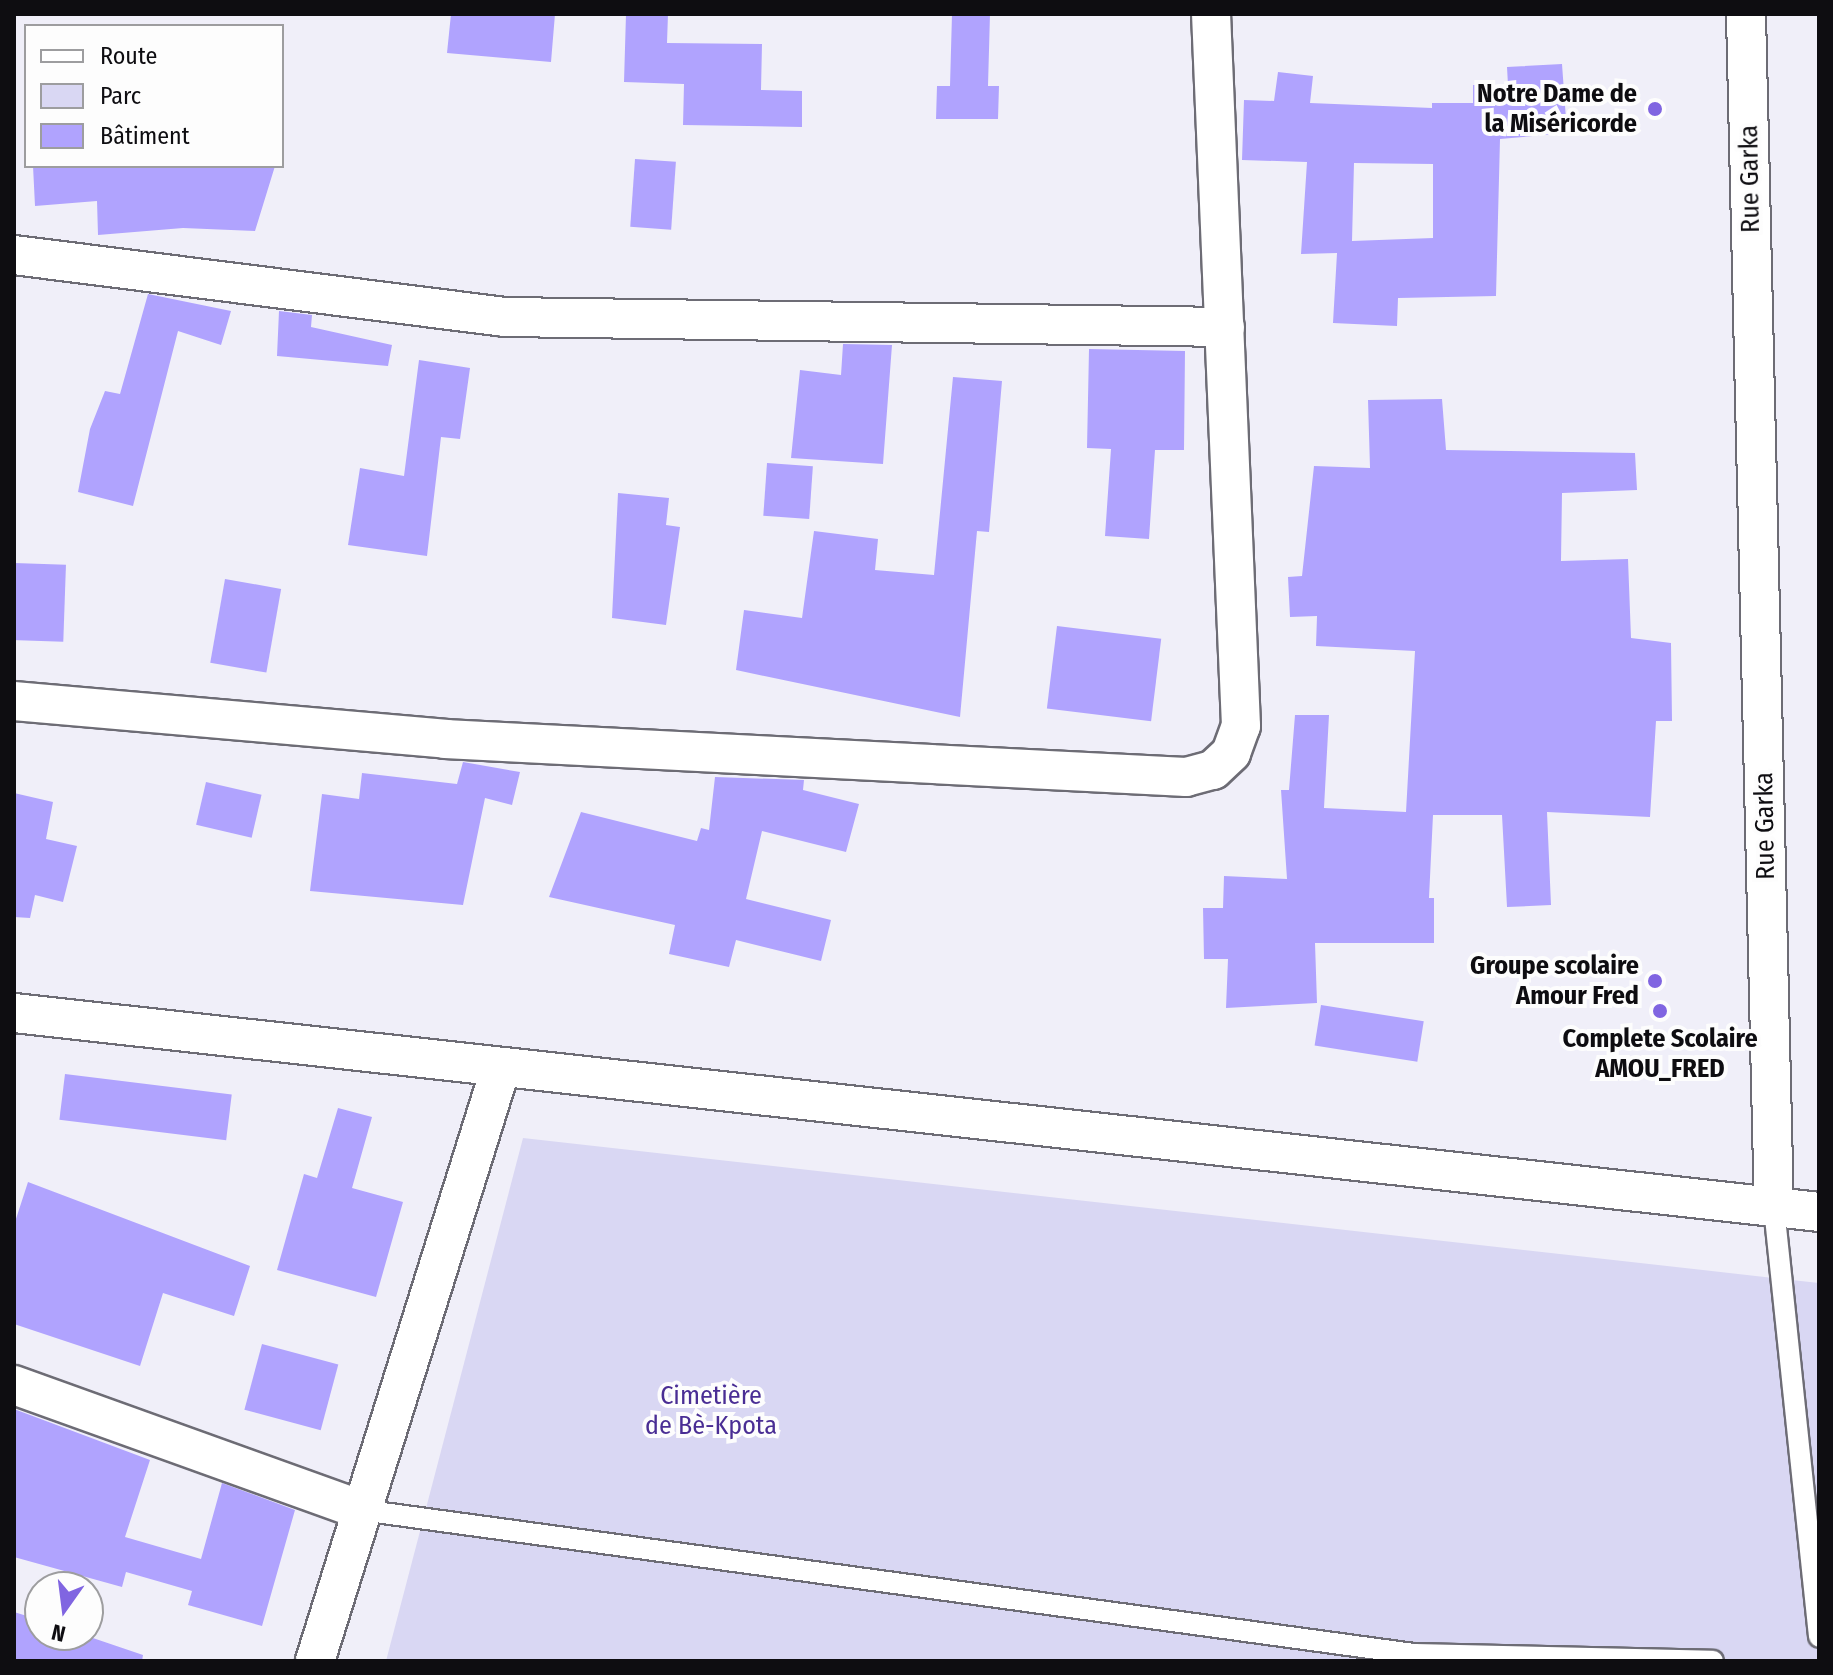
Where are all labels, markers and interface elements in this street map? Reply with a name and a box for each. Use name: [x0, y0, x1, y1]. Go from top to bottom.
legend: [24, 24, 284, 168]
text: Route: [100, 42, 157, 70]
place label: Notre Dame de la Miséricorde: [1477, 78, 1637, 140]
text: Parc: [100, 82, 141, 110]
marker: Notre Dame de la Miséricorde: [1644, 98, 1666, 120]
text: Bâtiment: [100, 122, 190, 150]
street label: Rue Garka: [1733, 125, 1767, 233]
street label: Rue Garka: [1748, 772, 1782, 880]
place label: Groupe scolaire Amour Fred: [1470, 950, 1639, 1012]
marker: Groupe scolaire Amour Fred: [1646, 972, 1664, 990]
marker: Complete Scolaire AMOU_FRED: [1651, 1002, 1669, 1020]
place label: Complete Scolaire AMOU_FRED: [1562, 1023, 1758, 1084]
park label: Cimetière de Bè-Kpota: [645, 1380, 777, 1442]
north arrow: [24, 1571, 104, 1651]
text: N: [49, 1618, 68, 1648]

